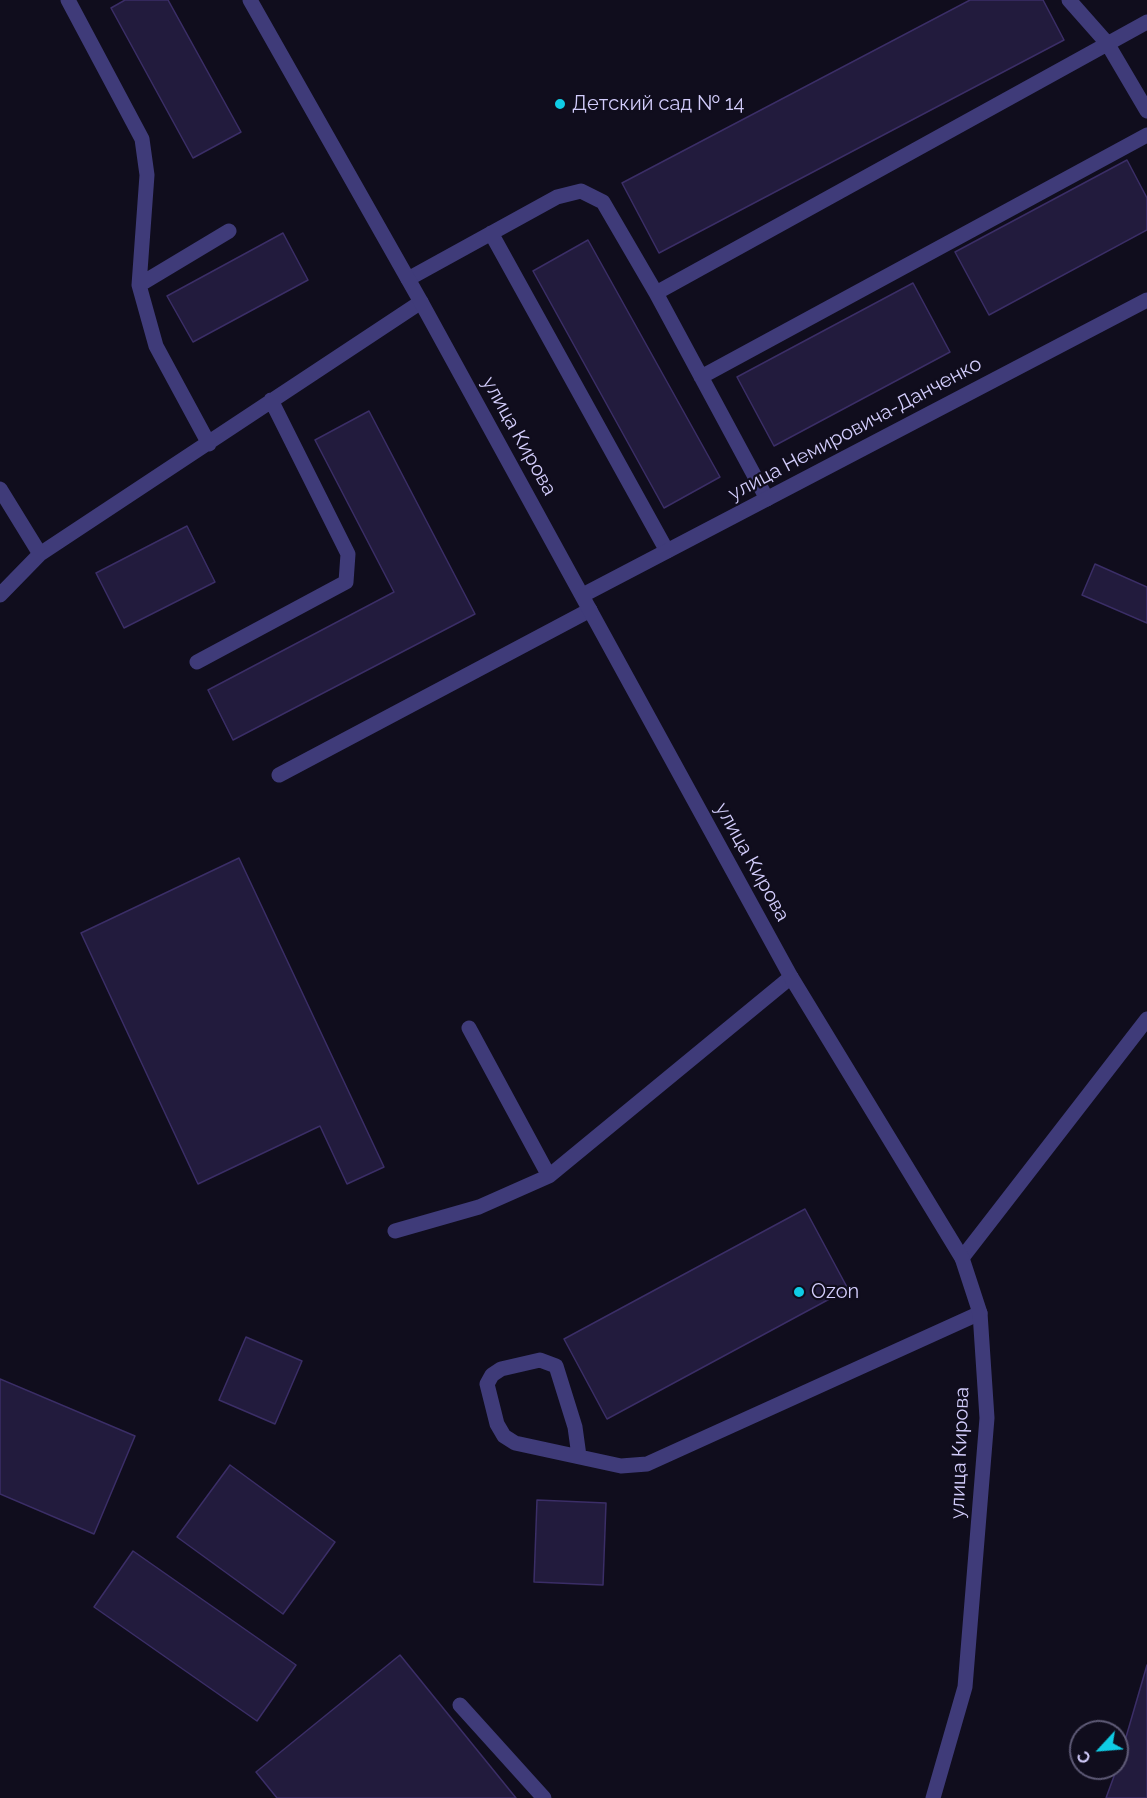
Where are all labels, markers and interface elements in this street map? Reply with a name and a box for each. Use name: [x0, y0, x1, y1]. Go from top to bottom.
place label: Детский сад № 14: [572, 92, 744, 116]
marker: Детский сад № 14: [553, 97, 567, 111]
street label: улица Немировича-Данченко: [724, 352, 986, 506]
street label: улица Кирова: [476, 372, 562, 500]
street label: улица Кирова: [709, 798, 795, 926]
place label: Ozon: [811, 1280, 859, 1304]
marker: Ozon: [792, 1285, 806, 1299]
street label: улица Кирова: [946, 1387, 974, 1519]
north arrow: [1069, 1720, 1129, 1780]
text: С: [1073, 1748, 1095, 1766]

